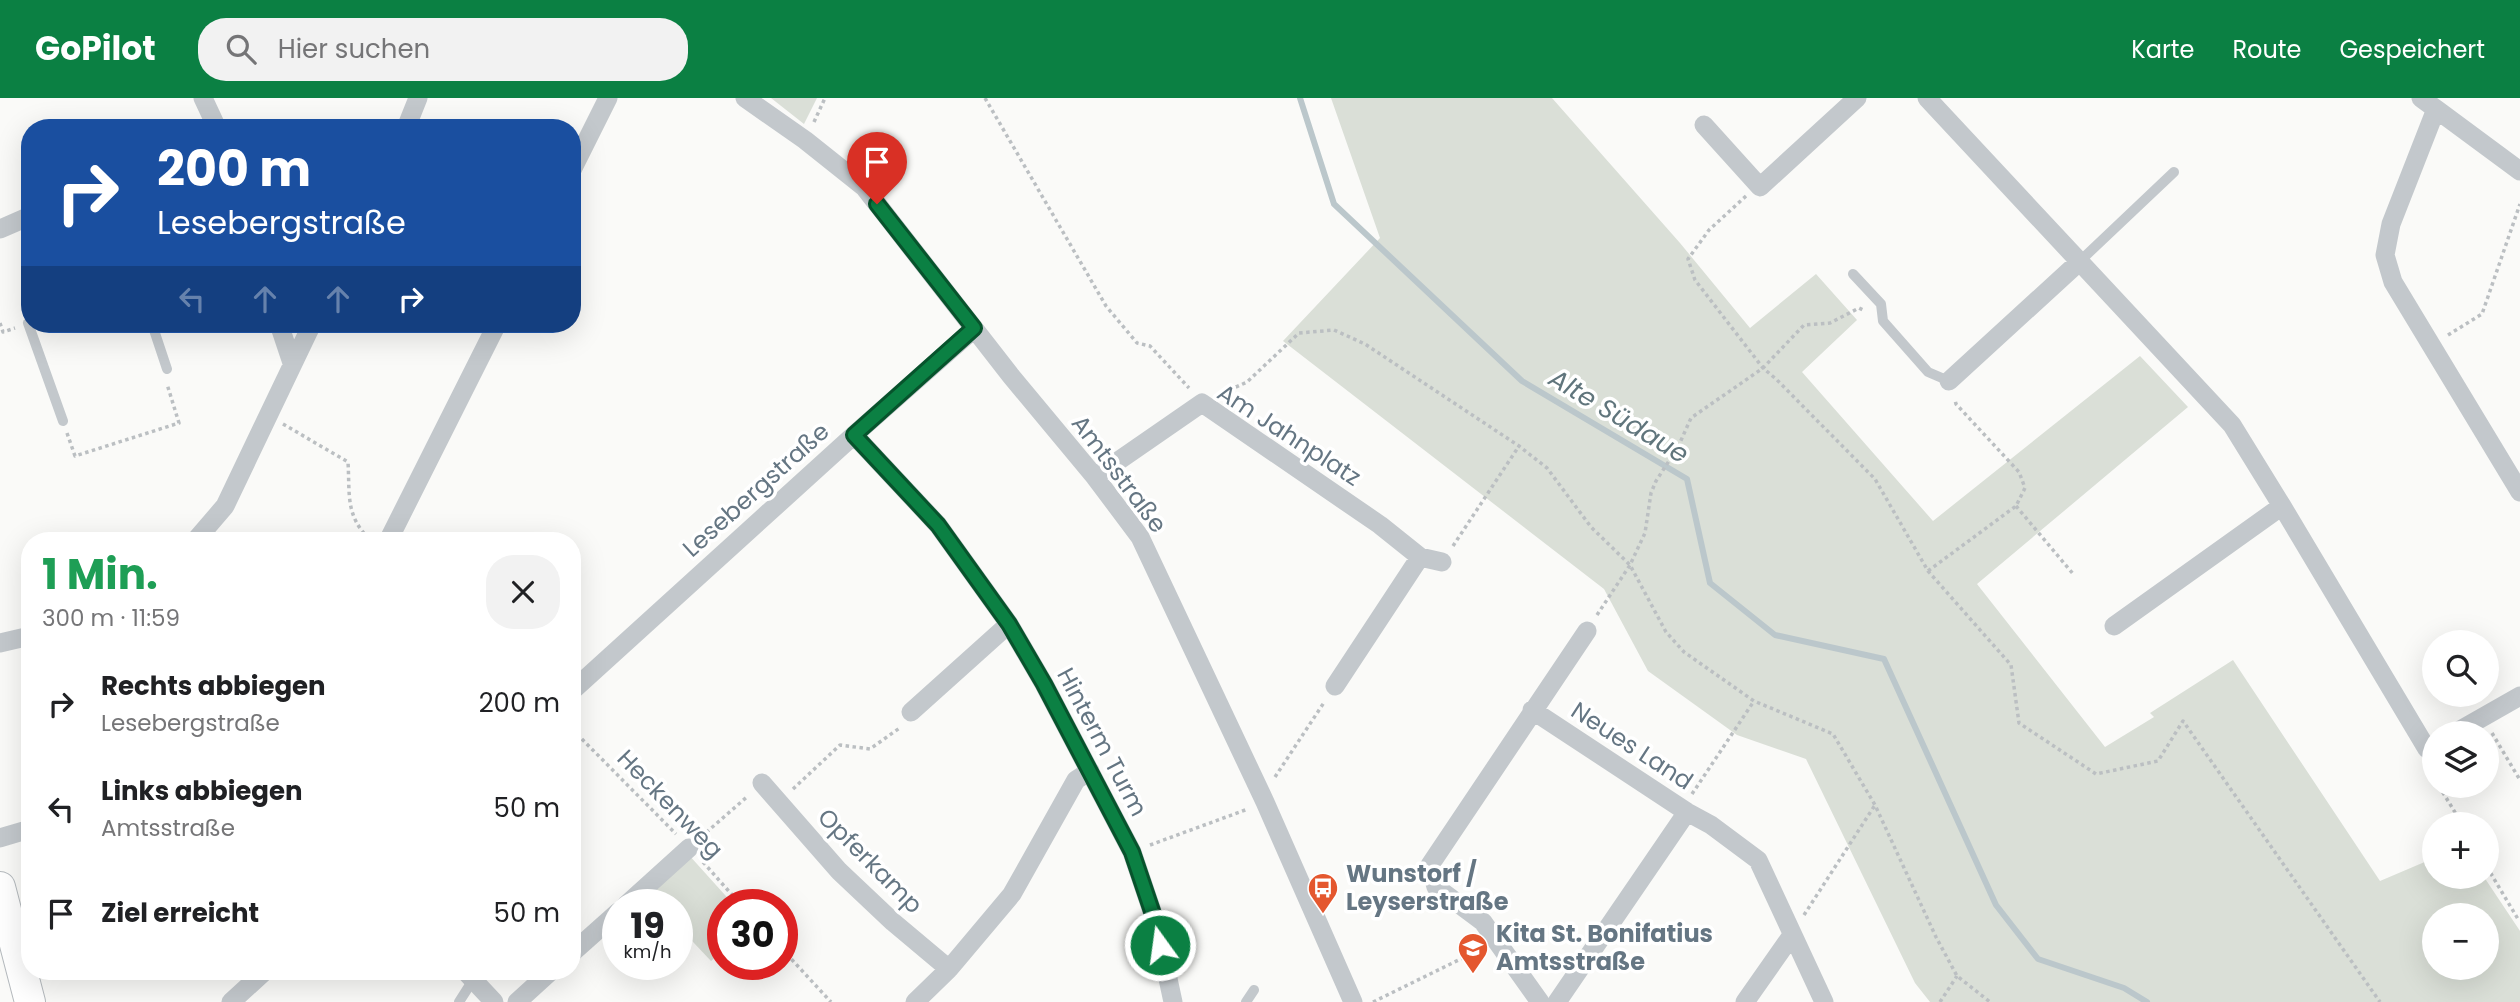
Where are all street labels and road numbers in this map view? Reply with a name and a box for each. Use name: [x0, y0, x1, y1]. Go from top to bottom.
street label: Am Jahnplatz: [1211, 376, 1367, 493]
street label: Amtsstraße: [1064, 408, 1175, 539]
street label: Lesebergstraße: [675, 415, 836, 564]
street label: Hinterm Turm: [1049, 662, 1155, 822]
street label: Neues Land: [1565, 694, 1700, 797]
street label: Heckenweg: [610, 742, 731, 865]
street label: Opferkamp: [810, 801, 930, 921]

